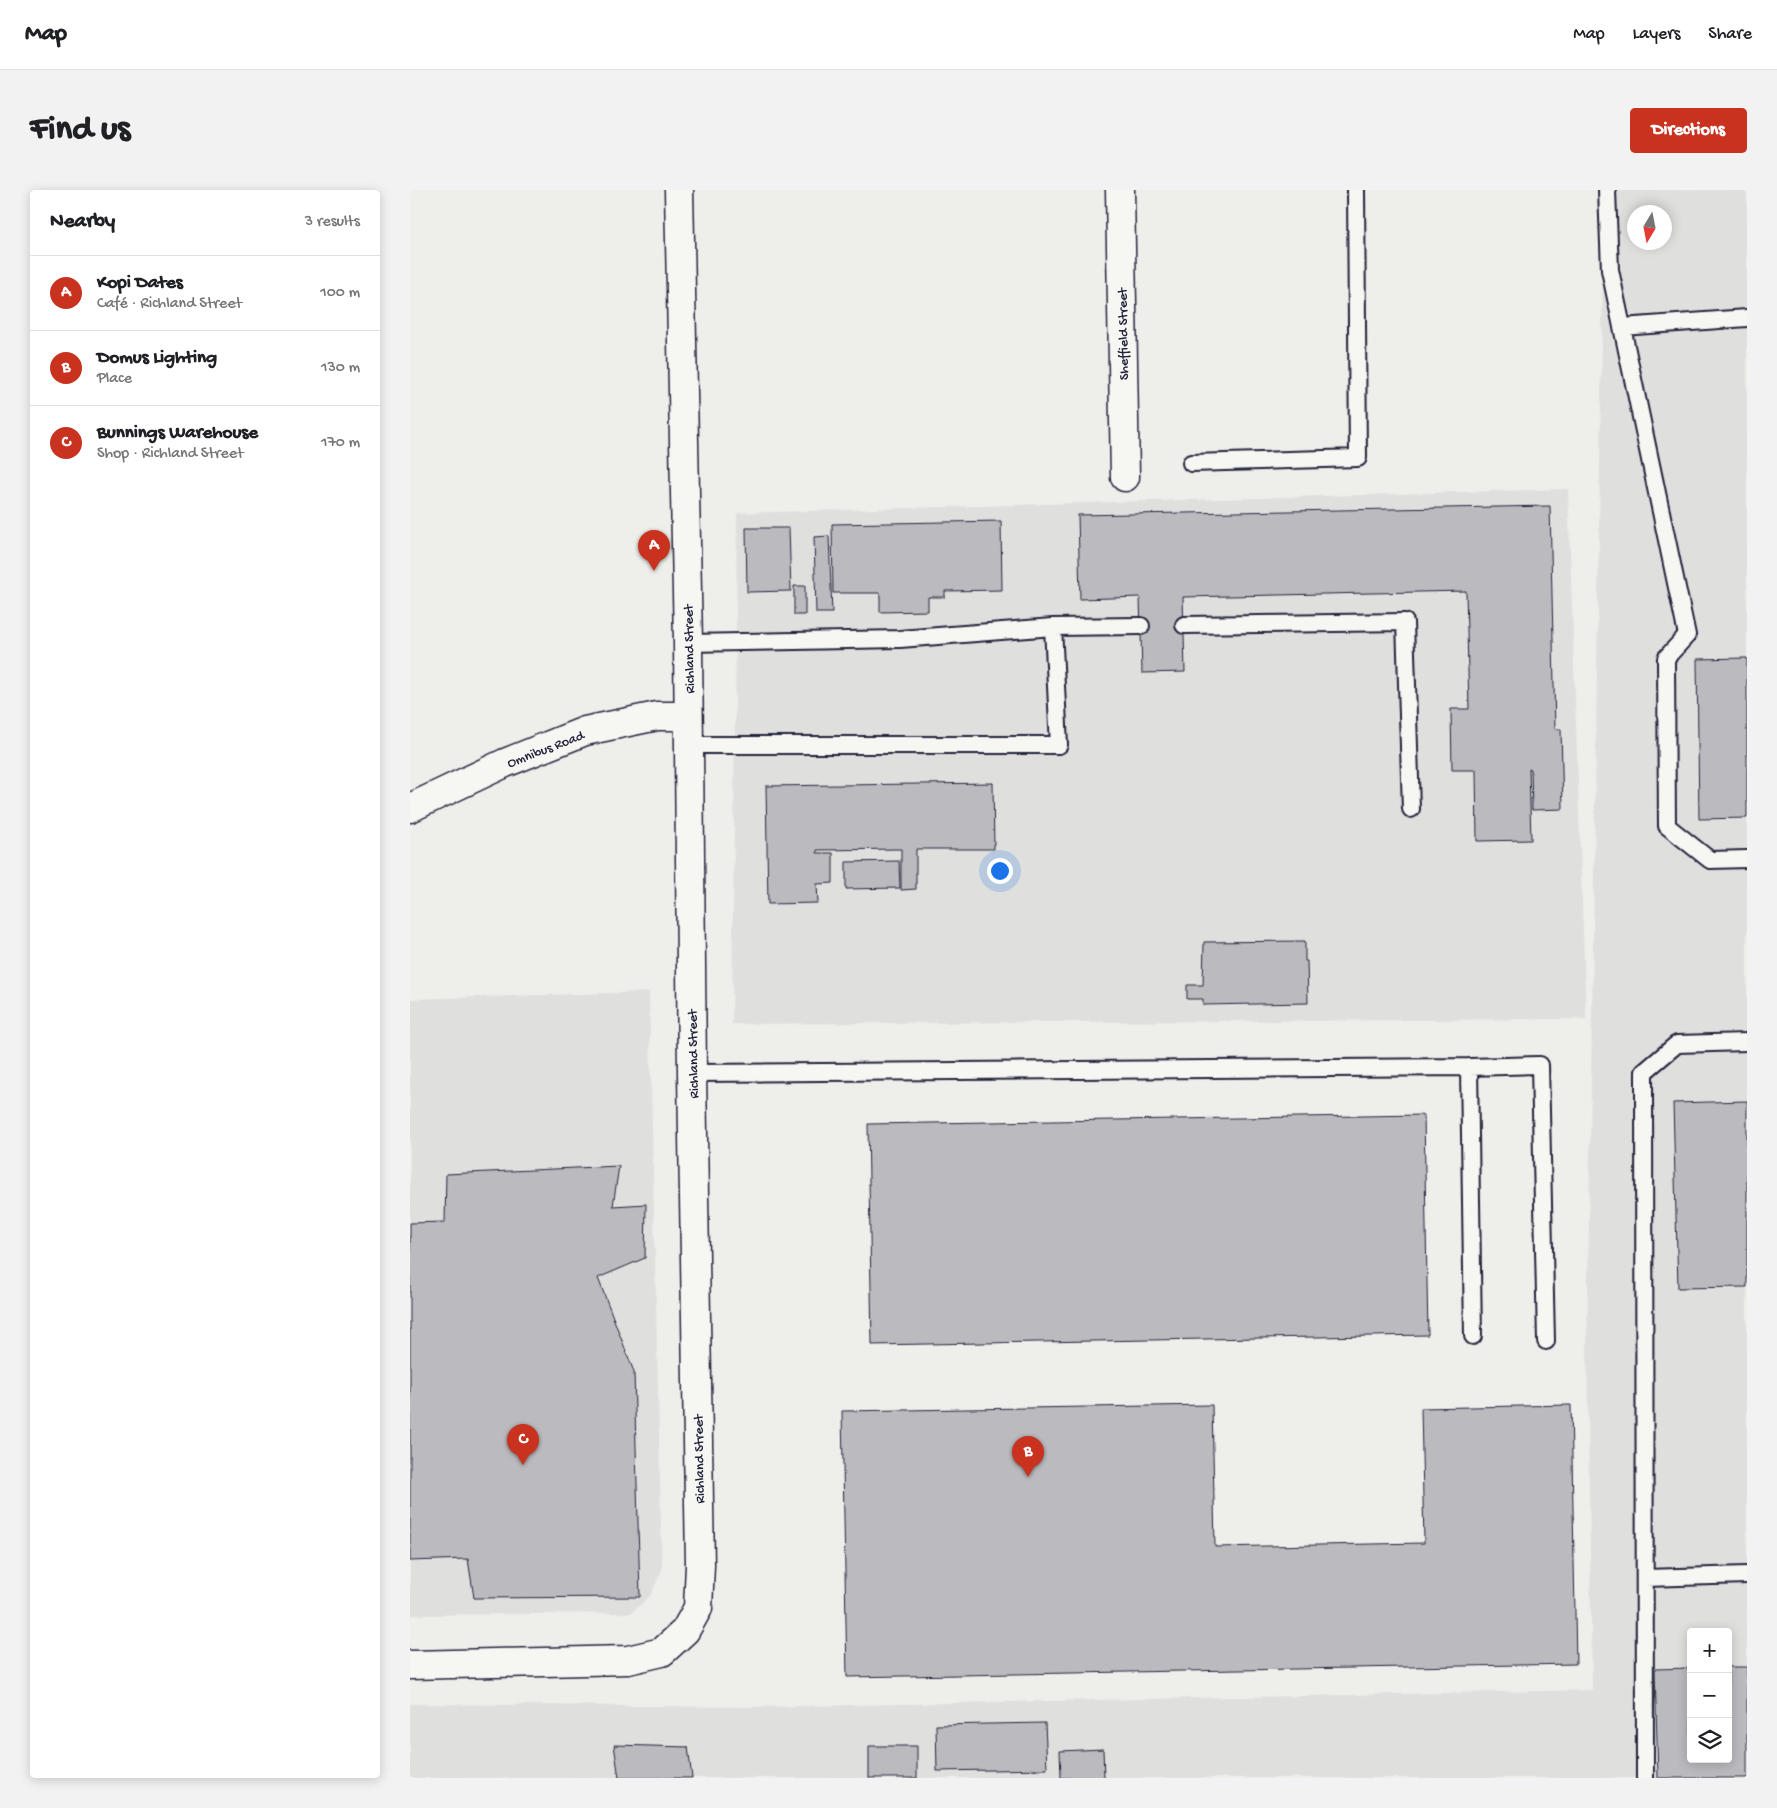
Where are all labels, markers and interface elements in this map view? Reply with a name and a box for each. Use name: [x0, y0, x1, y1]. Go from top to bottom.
text: Map: [25, 20, 67, 49]
text: Map: [1573, 24, 1605, 45]
text: Layers: [1633, 24, 1680, 45]
text: Share: [1708, 24, 1752, 45]
button: Directions: [1630, 108, 1747, 153]
text: Find us: [30, 110, 130, 151]
north arrow: [1627, 205, 1672, 250]
text: Nearby: [50, 210, 115, 235]
text: 3 results: [305, 213, 360, 232]
text: Kopi Dates: [97, 272, 183, 295]
text: A: [61, 284, 71, 303]
text: 100 m: [320, 284, 360, 303]
street label: Sheffield Street: [1115, 287, 1134, 380]
text: Café · Richland Street: [97, 295, 242, 314]
text: Domus Lighting: [97, 347, 217, 370]
text: B: [62, 359, 70, 378]
text: 130 m: [321, 359, 360, 378]
text: Place: [97, 370, 132, 389]
text: Bunnings Warehouse: [97, 422, 258, 445]
text: C: [62, 434, 70, 453]
text: 170 m: [321, 434, 360, 453]
text: Shop · Richland Street: [97, 445, 244, 464]
pin: A: [638, 530, 670, 571]
street label: Richland Street: [681, 603, 700, 694]
street label: Omnibus Road: [505, 727, 588, 773]
your location: [987, 858, 1013, 884]
street label: Richland Street: [685, 1008, 704, 1099]
street label: Richland Street: [691, 1413, 710, 1504]
pin: C: [507, 1424, 539, 1465]
pin: B: [1012, 1436, 1044, 1477]
map controls: [1687, 1628, 1732, 1763]
button: +: [1687, 1628, 1732, 1673]
button: −: [1687, 1673, 1732, 1718]
button: layers: [1687, 1718, 1732, 1763]

